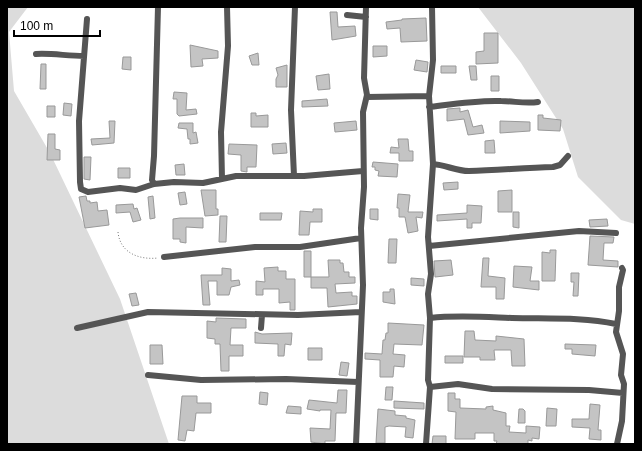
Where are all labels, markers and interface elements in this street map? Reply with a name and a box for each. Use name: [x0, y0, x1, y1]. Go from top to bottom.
scale bar: [14, 12, 100, 38]
text: 100 m: [20, 19, 53, 33]

